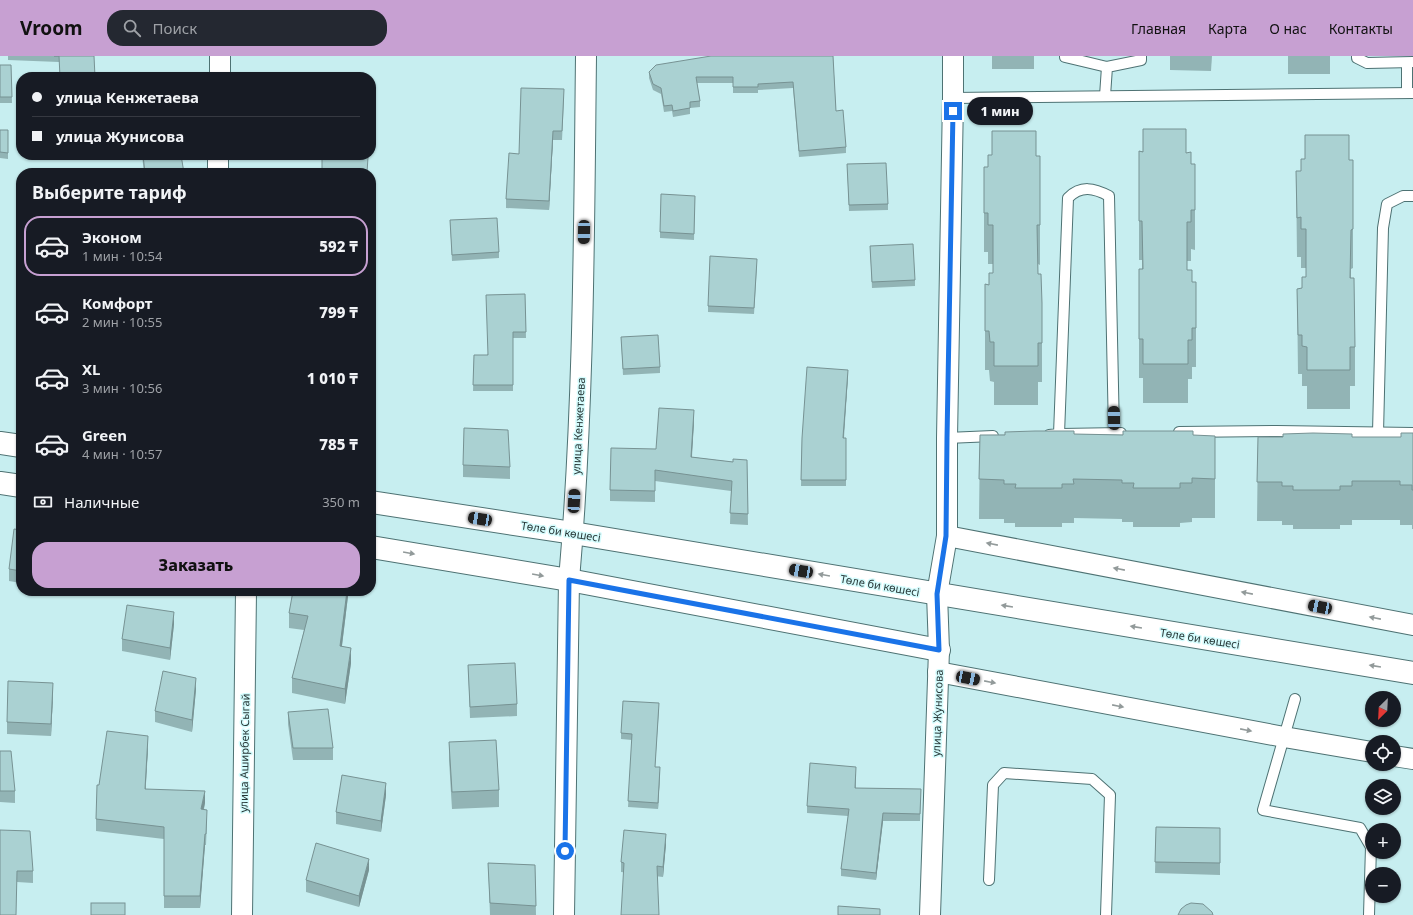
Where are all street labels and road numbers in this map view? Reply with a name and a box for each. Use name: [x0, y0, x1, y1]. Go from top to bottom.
street label: улица Кенжетаева: [568, 377, 588, 475]
street label: Төле би көшесі: [520, 517, 602, 545]
street label: Төле би көшесі: [839, 571, 921, 599]
street label: Төле би көшесі: [1159, 624, 1241, 652]
street label: улица Жунисова: [928, 669, 946, 757]
street label: улица Аширбек Сыгай: [235, 693, 253, 813]

